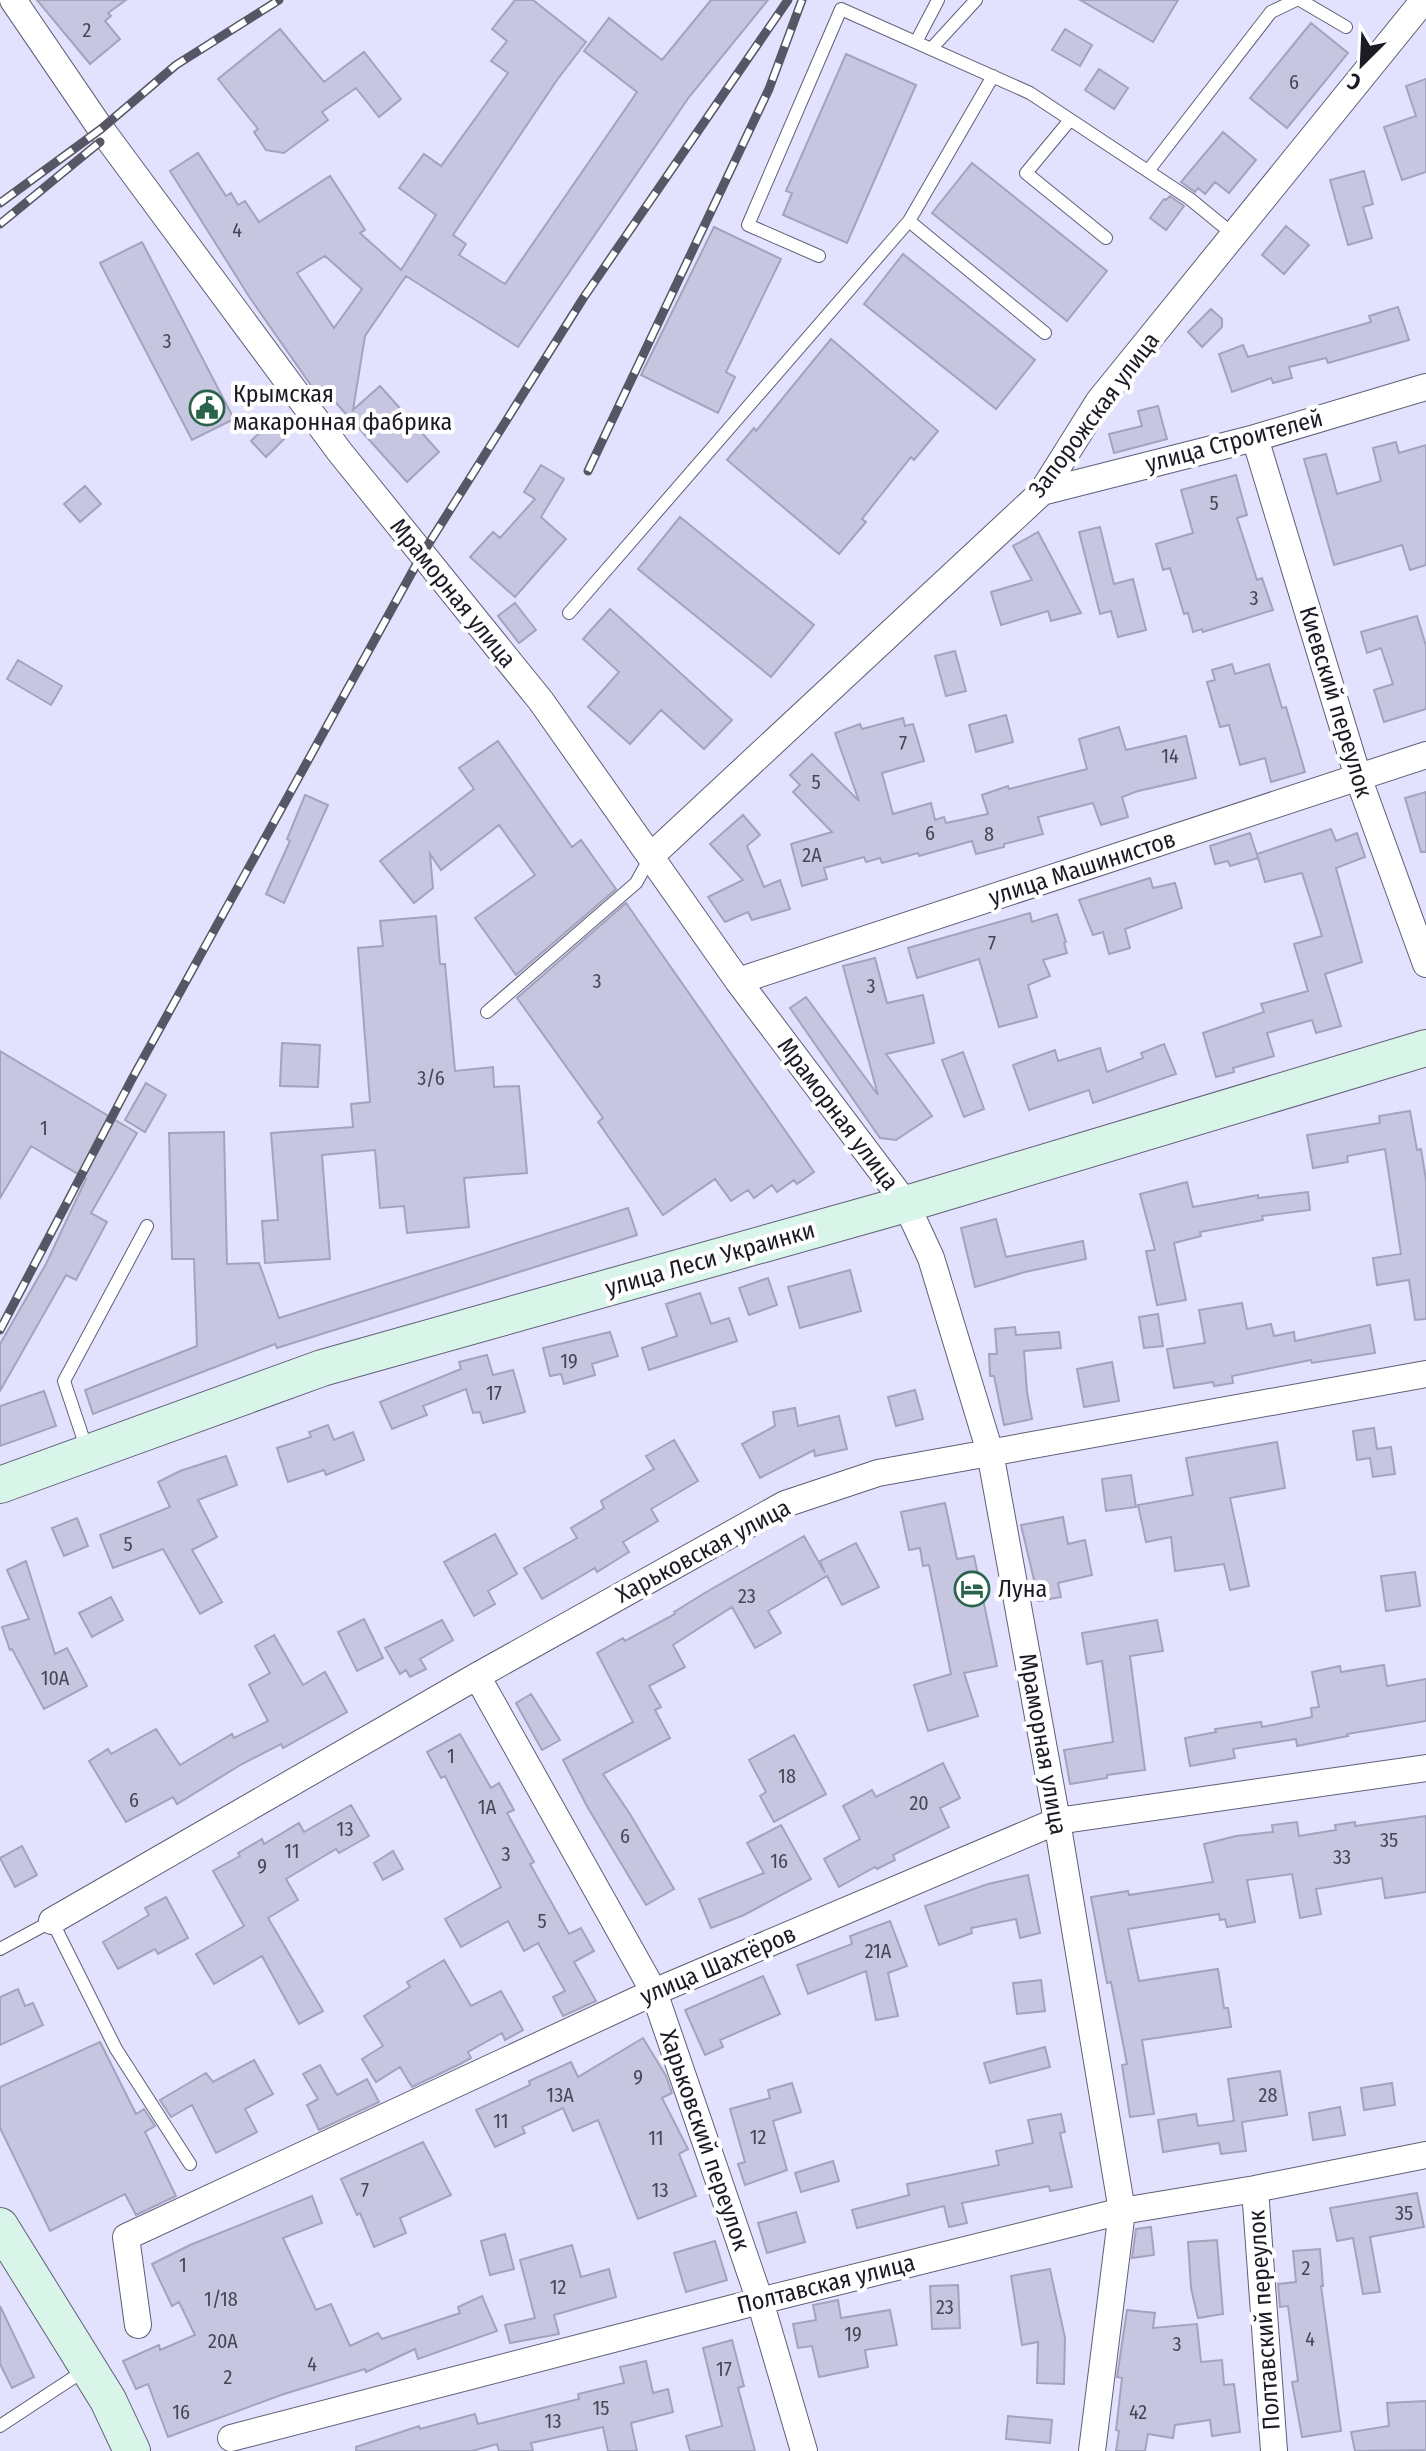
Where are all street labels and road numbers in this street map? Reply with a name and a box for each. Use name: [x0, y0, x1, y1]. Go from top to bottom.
street label: Запорожская улица: [1023, 327, 1165, 503]
street label: улица Строителей: [1142, 404, 1326, 478]
street label: Мраморная улица: [384, 513, 522, 673]
street label: Киевский переулок: [1294, 603, 1379, 802]
street label: улица Машинистов: [985, 825, 1179, 911]
street label: Мраморная улица: [772, 1032, 904, 1196]
street label: улица Леси Украинки: [602, 1216, 818, 1302]
street label: Харьковская улица: [611, 1493, 795, 1609]
street label: Мраморная улица: [1013, 1651, 1073, 1837]
street label: улица Шахтёров: [636, 1920, 800, 2010]
street label: Харьковский переулок: [654, 2026, 756, 2255]
street label: Полтавский переулок: [1242, 2208, 1286, 2431]
street label: Полтавская улица: [734, 2248, 918, 2320]

